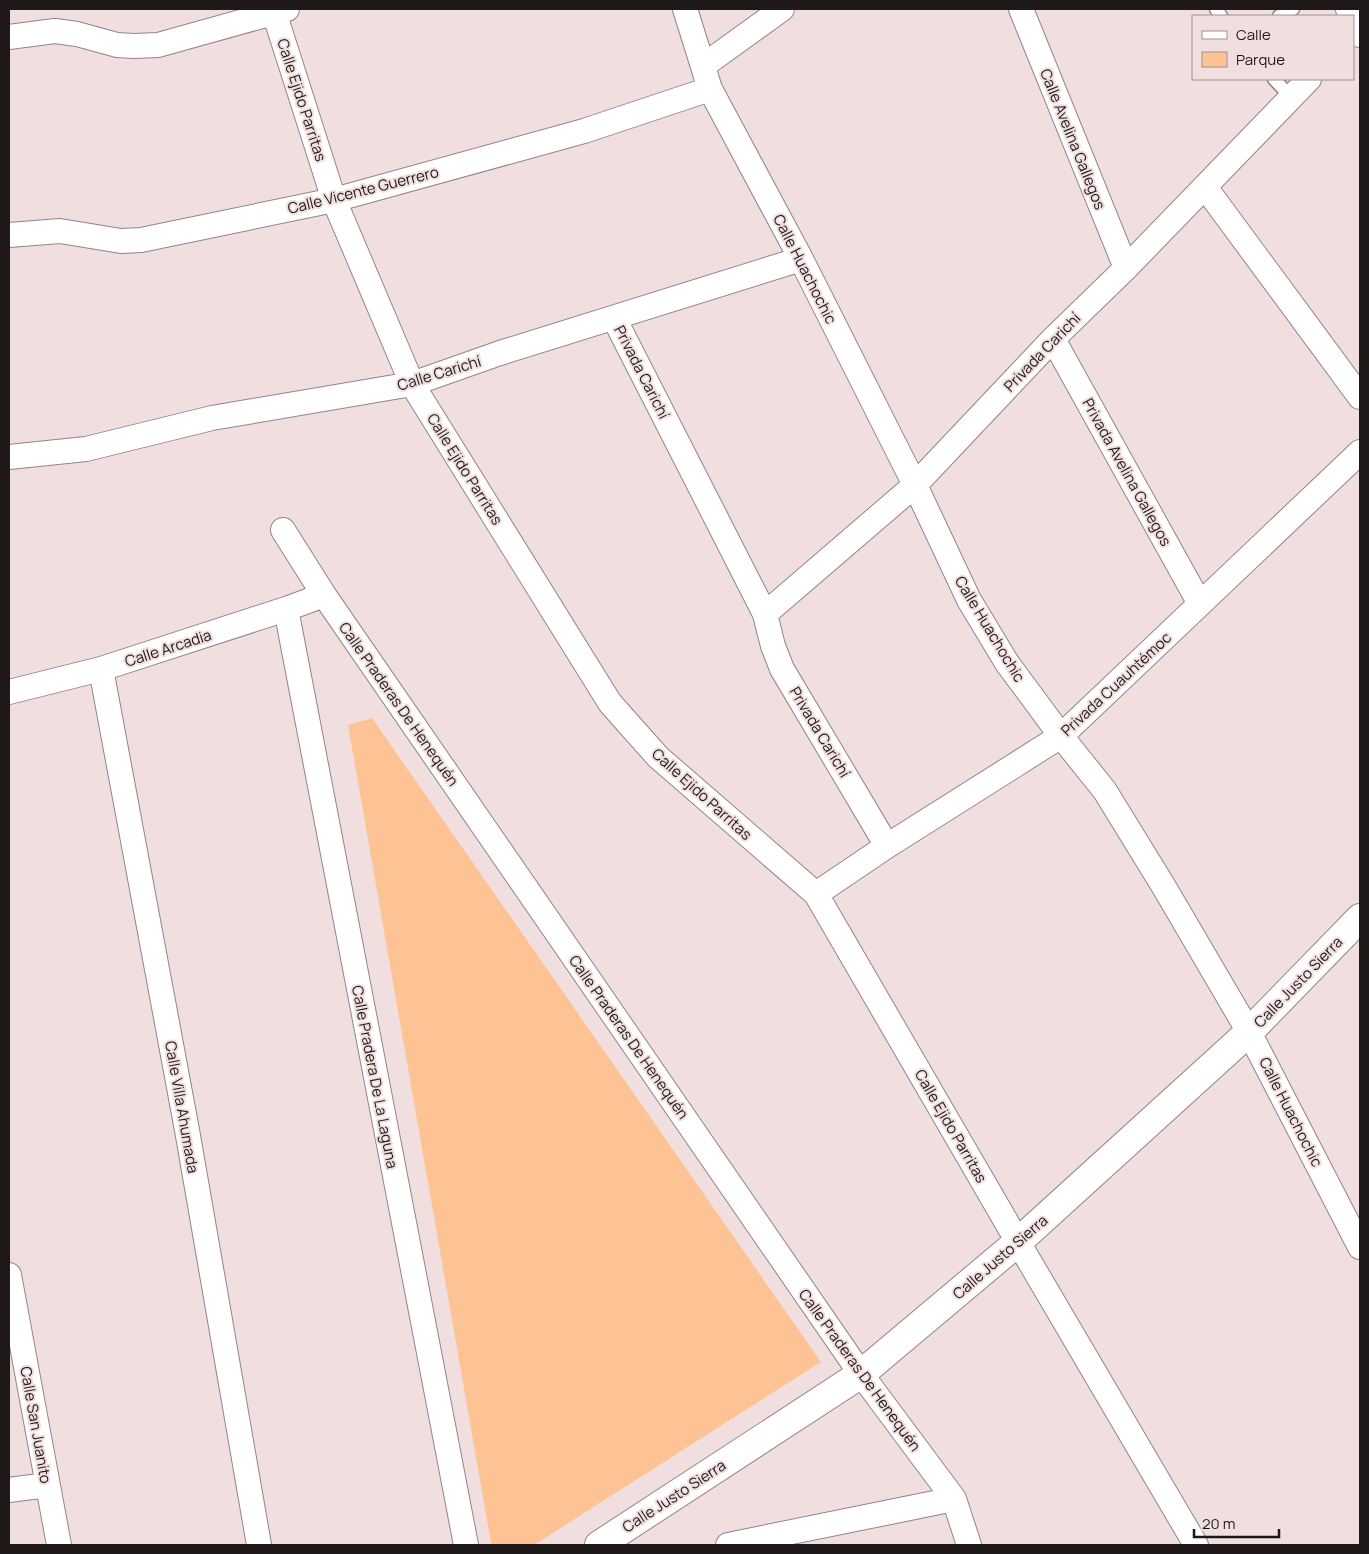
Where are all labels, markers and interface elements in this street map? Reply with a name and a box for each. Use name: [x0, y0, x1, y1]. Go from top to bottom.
legend: [1192, 15, 1354, 80]
text: Calle: [1236, 24, 1271, 45]
street label: Calle Ejido Parritas: [272, 36, 332, 164]
text: Parque: [1236, 49, 1285, 70]
street label: Calle Avelina Gallegos: [1035, 65, 1111, 213]
street label: Calle Vicente Guerrero: [285, 161, 441, 219]
street label: Calle Huachochic: [768, 211, 842, 327]
street label: Privada Carichí: [999, 308, 1085, 396]
street label: Privada Carichí: [609, 322, 675, 423]
street label: Calle Carichí: [395, 350, 484, 396]
street label: Privada Avelina Gallegos: [1078, 394, 1177, 550]
street label: Calle Ejido Parritas: [422, 409, 508, 529]
street label: Calle Huachochic: [950, 572, 1030, 686]
street label: Calle Praderas De Henequén: [334, 618, 464, 790]
street label: Calle Arcadia: [122, 624, 214, 672]
street label: Privada Cuauhtémoc: [1056, 627, 1176, 741]
street label: Privada Carichí: [785, 683, 856, 782]
street label: Calle Ejido Parritas: [647, 743, 757, 845]
street label: Calle Justo Sierra: [1249, 932, 1347, 1032]
street label: Calle Praderas De Henequén: [564, 951, 694, 1123]
street label: Calle Pradera De La Laguna: [347, 984, 403, 1170]
street label: Calle Villa Ahumada: [160, 1039, 204, 1175]
street label: Calle Huachochic: [1254, 1054, 1328, 1170]
street label: Calle Ejido Parritas: [910, 1065, 992, 1187]
street label: Calle Justo Sierra: [948, 1210, 1052, 1304]
street label: Calle Praderas De Henequén: [794, 1285, 926, 1455]
street label: Calle San Juanito: [15, 1365, 57, 1485]
street label: Calle Justo Sierra: [618, 1455, 730, 1537]
scale bar: [1194, 1506, 1279, 1538]
text: 20 m: [1202, 1513, 1235, 1534]

